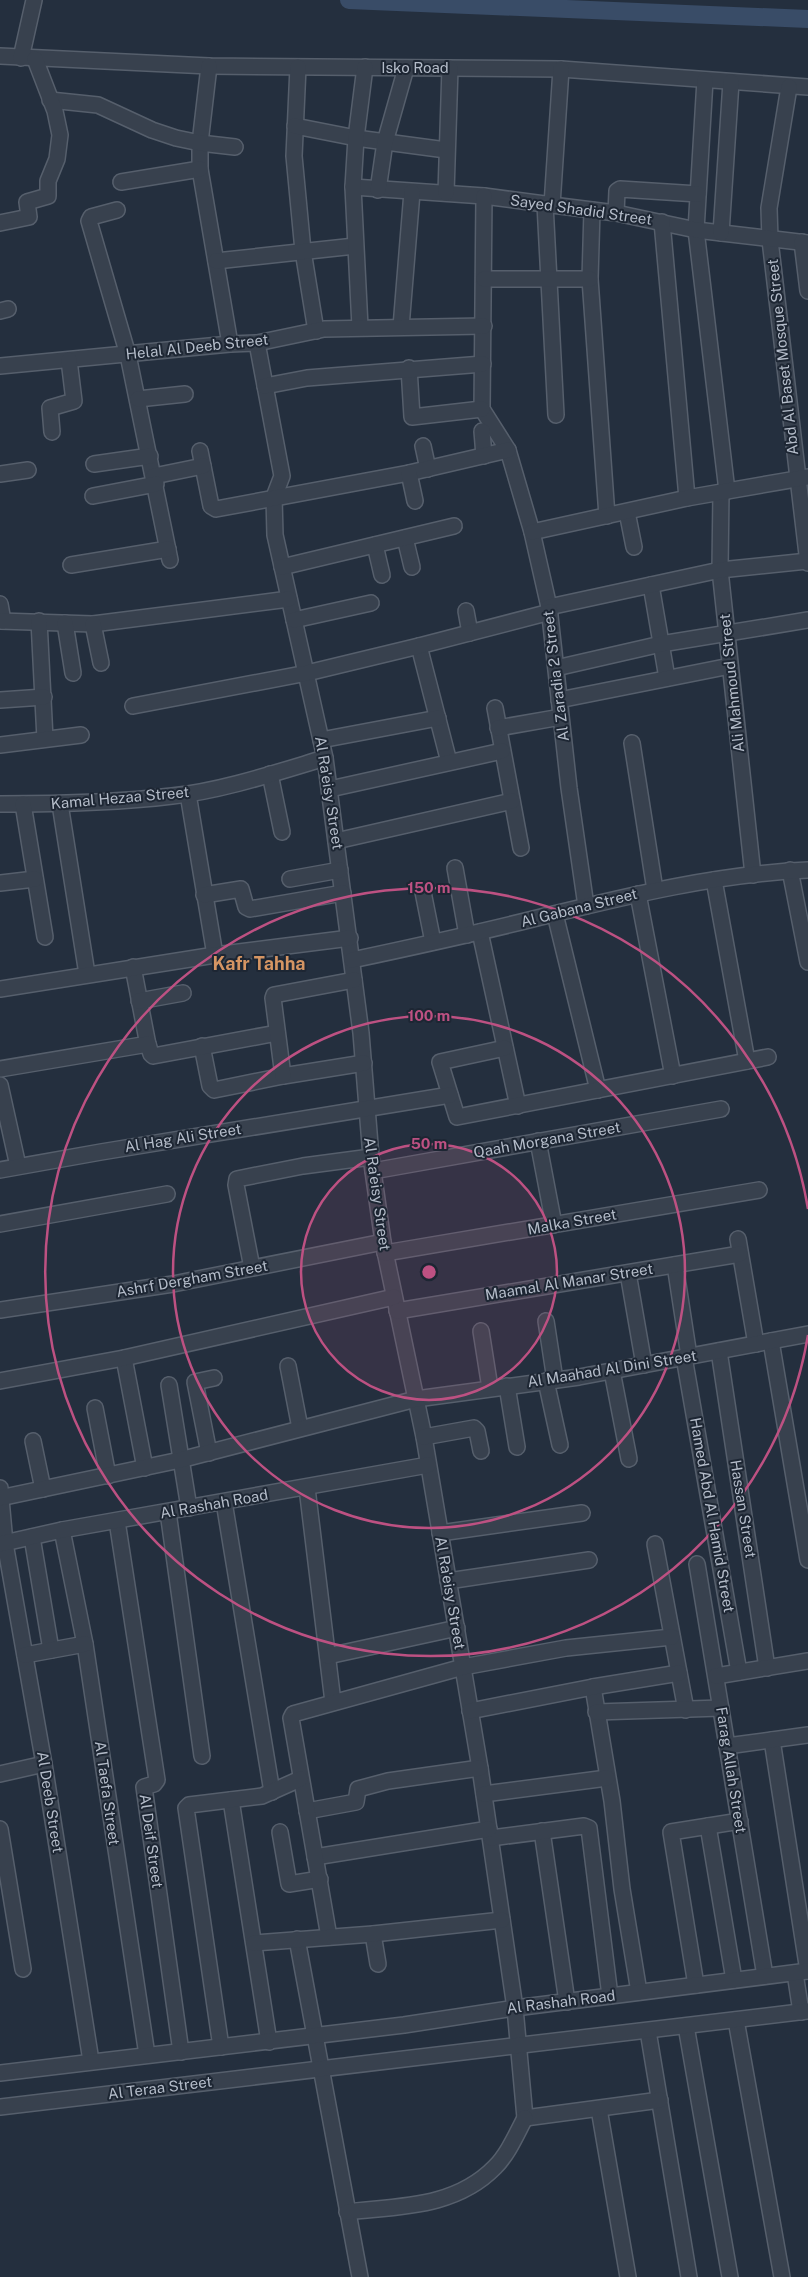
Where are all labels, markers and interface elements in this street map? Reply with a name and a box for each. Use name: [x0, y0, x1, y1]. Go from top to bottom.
street label: Isko Road: [381, 59, 449, 76]
street label: Sayed Shadid Street: [509, 191, 653, 228]
street label: Abd Al Baset Mosque Street: [764, 258, 801, 456]
street label: Helal Al Deeb Street: [125, 331, 269, 362]
street label: Al Zaradia 2 Street: [539, 609, 572, 742]
street label: Ali Mahmoud Street: [716, 613, 747, 753]
street label: Al Ra'eisy Street: [312, 735, 347, 851]
street label: Kamal Hezaa Street: [50, 783, 190, 812]
text: 150 m: [407, 879, 451, 896]
street label: Al Gabana Street: [519, 885, 639, 930]
district label: Kafr Tahha: [212, 953, 306, 974]
text: 100 m: [408, 1007, 450, 1024]
street label: Qaah Morgana Street: [472, 1118, 622, 1161]
street label: Al Hag Ali Street: [123, 1120, 243, 1155]
text: 50 m: [411, 1135, 447, 1152]
street label: Al Ra'eisy Street: [361, 1136, 394, 1252]
street label: Malka Street: [526, 1205, 618, 1238]
street label: Ashrf Dergham Street: [115, 1257, 269, 1300]
street label: Maamal Al Manar Street: [484, 1260, 654, 1303]
centre of rings: [420, 1263, 438, 1281]
street label: Al Maahad Al Dini Street: [526, 1347, 698, 1390]
street label: Hamed Abd Al Hamid Street: [687, 1416, 738, 1614]
street label: Hassan Street: [727, 1459, 760, 1559]
street label: Al Rashah Road: [159, 1486, 269, 1521]
street label: Al Ra'eisy Street: [432, 1535, 469, 1651]
street label: Farag Allah Street: [713, 1705, 750, 1835]
street label: Al Taefa Street: [92, 1740, 123, 1846]
street label: Al Deeb Street: [34, 1750, 67, 1854]
street label: Al Deif Street: [136, 1793, 167, 1889]
street label: Al Rashah Road: [506, 1986, 616, 2017]
street label: Al Teraa Street: [107, 2073, 213, 2102]

